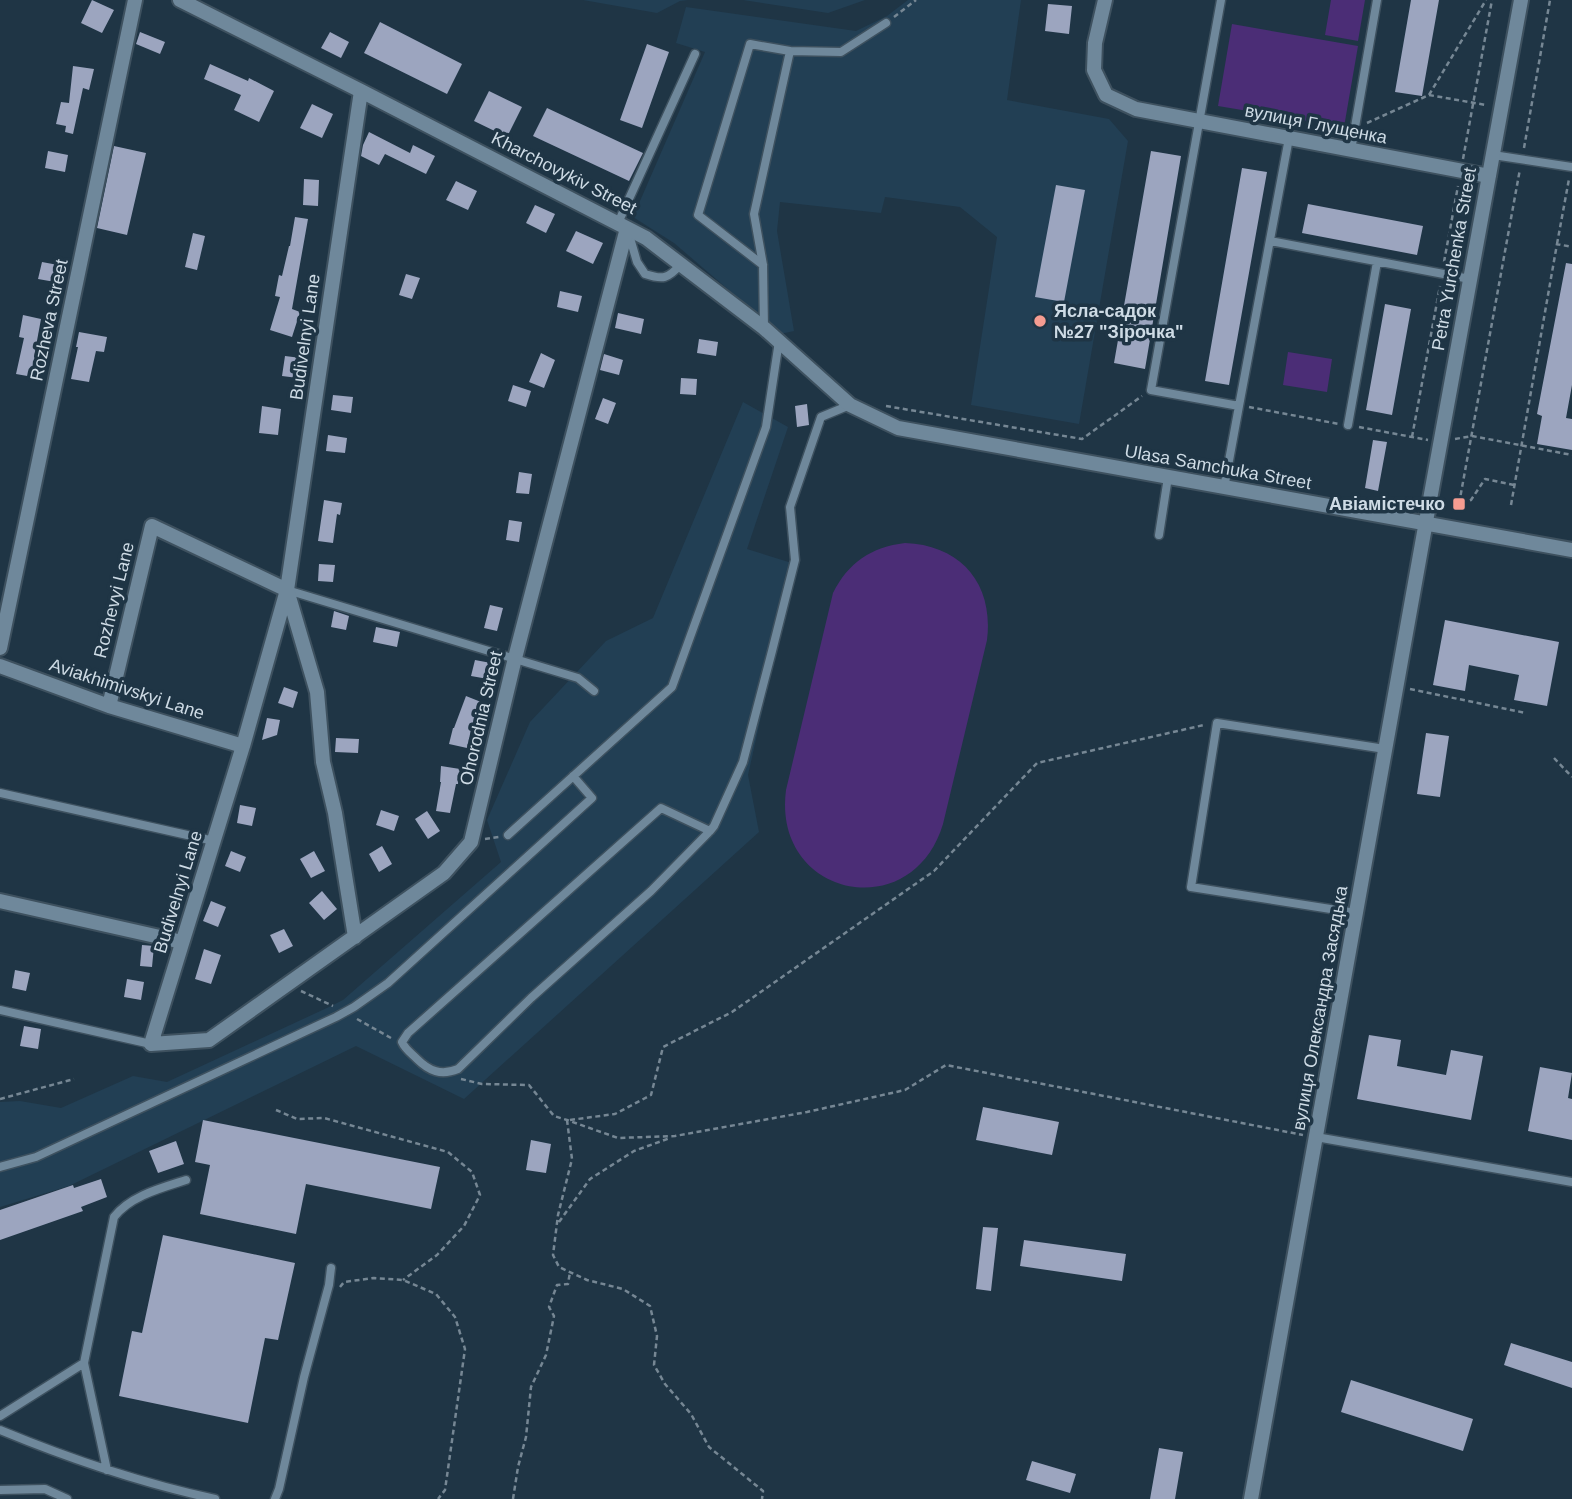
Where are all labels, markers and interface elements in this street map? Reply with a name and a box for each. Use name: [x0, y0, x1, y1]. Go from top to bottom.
street label: вулиця Глущенка: [1243, 100, 1390, 148]
street label: Kharchovykiv Street: [488, 128, 640, 218]
street label: Petra Yurchenka Street: [1428, 166, 1480, 352]
street label: Rozheva Street: [26, 257, 72, 383]
street label: Budivelnyi Lane: [286, 273, 324, 401]
place label: Ясла-садок №27 "Зірочка": [1054, 301, 1183, 342]
marker: Ясла-садок №27 "Зірочка": [1032, 313, 1048, 329]
street label: Ulasa Samchuka Street: [1123, 441, 1313, 493]
place label: Авіамістечко: [1329, 494, 1445, 514]
marker: Авіамістечко: [1451, 496, 1467, 512]
street label: Rozhevyi Lane: [90, 540, 138, 660]
street label: Ohorodnia Street: [456, 649, 506, 787]
street label: Aviakhimivskyi Lane: [47, 654, 207, 724]
street label: Budivelnyi Lane: [150, 828, 206, 956]
street label: вулиця Олександра Засядька: [1289, 883, 1352, 1132]

